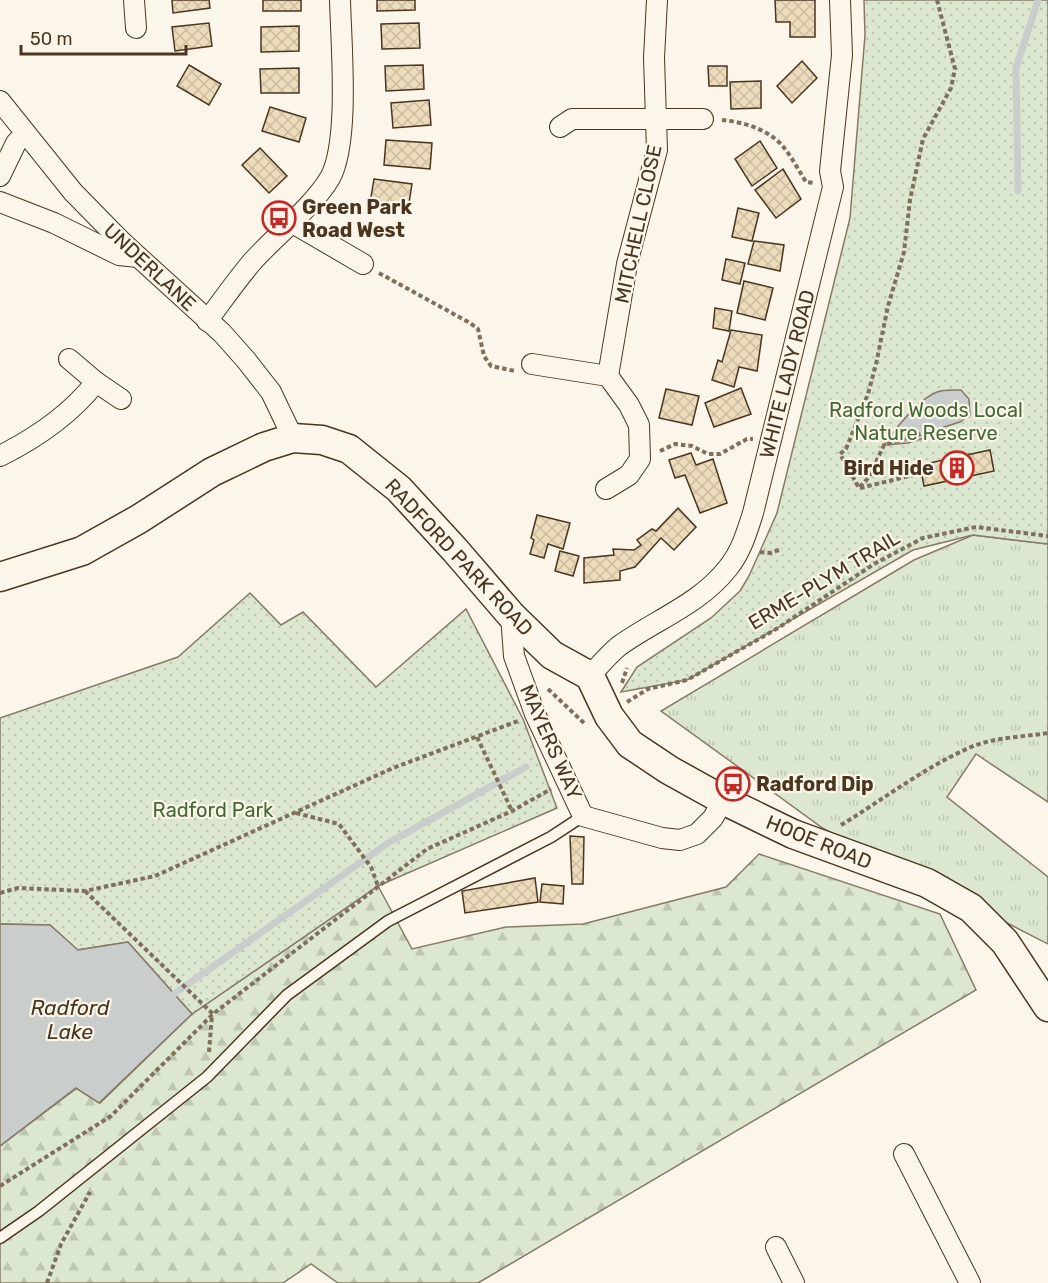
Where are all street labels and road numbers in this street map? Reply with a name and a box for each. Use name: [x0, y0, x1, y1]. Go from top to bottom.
street label: MITCHELL CLOSE: [609, 142, 667, 306]
street label: UNDERLANE: [99, 218, 201, 316]
street label: WHITE LADY ROAD: [754, 287, 820, 461]
street label: RADFORD PARK ROAD: [380, 473, 538, 641]
street label: ERME-PLYM TRAIL: [744, 525, 904, 635]
street label: MAYERS WAY: [515, 681, 587, 803]
street label: HOOE ROAD: [763, 810, 875, 874]

